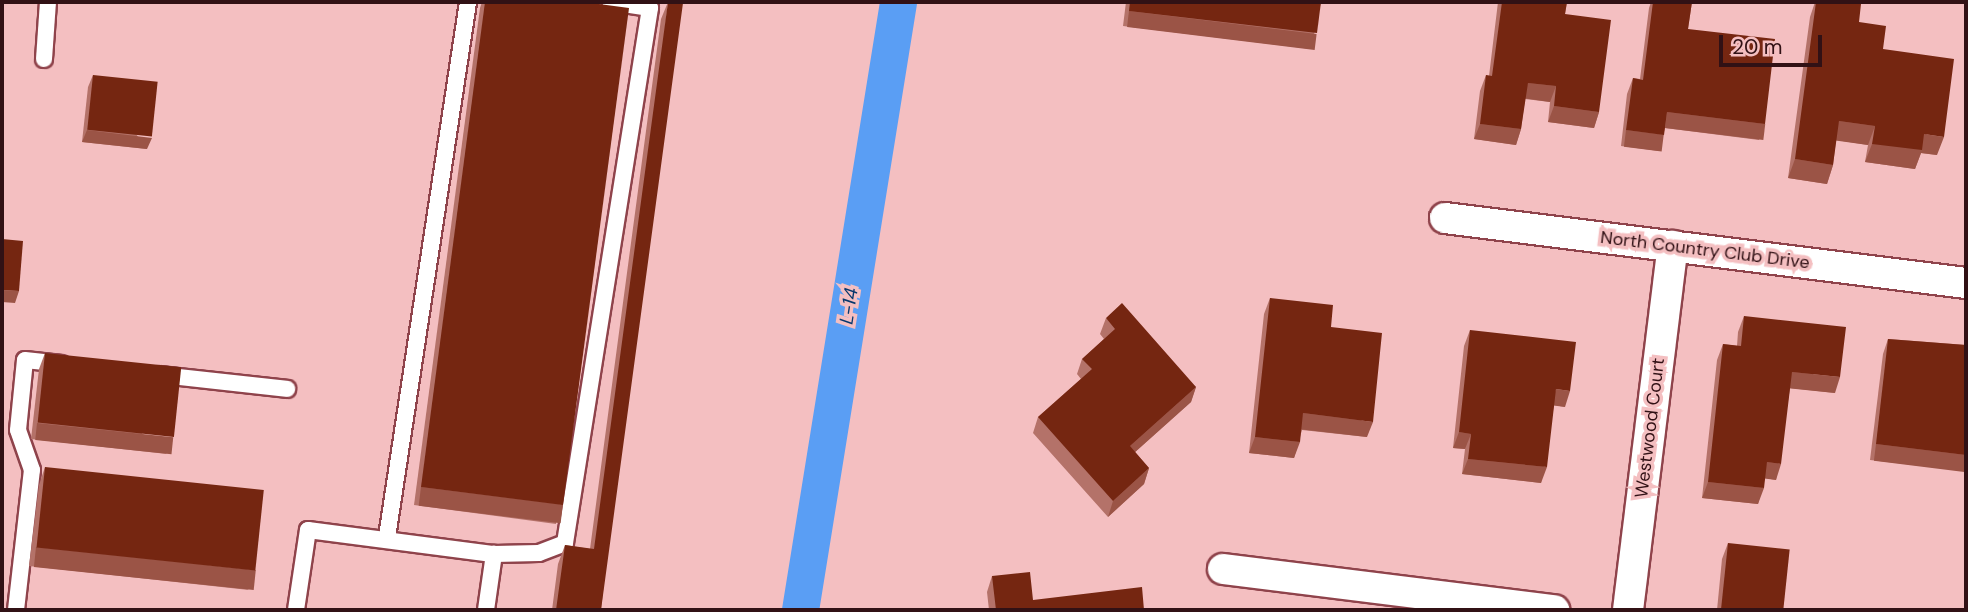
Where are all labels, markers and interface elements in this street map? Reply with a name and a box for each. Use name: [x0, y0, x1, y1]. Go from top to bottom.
scale bar: [1723, 21, 1826, 65]
text: 20 m: [1732, 33, 1783, 61]
street label: North Country Club Drive: [1599, 226, 1811, 274]
water label: L-14: [835, 286, 863, 326]
street label: Westwood Court: [1631, 357, 1669, 499]

